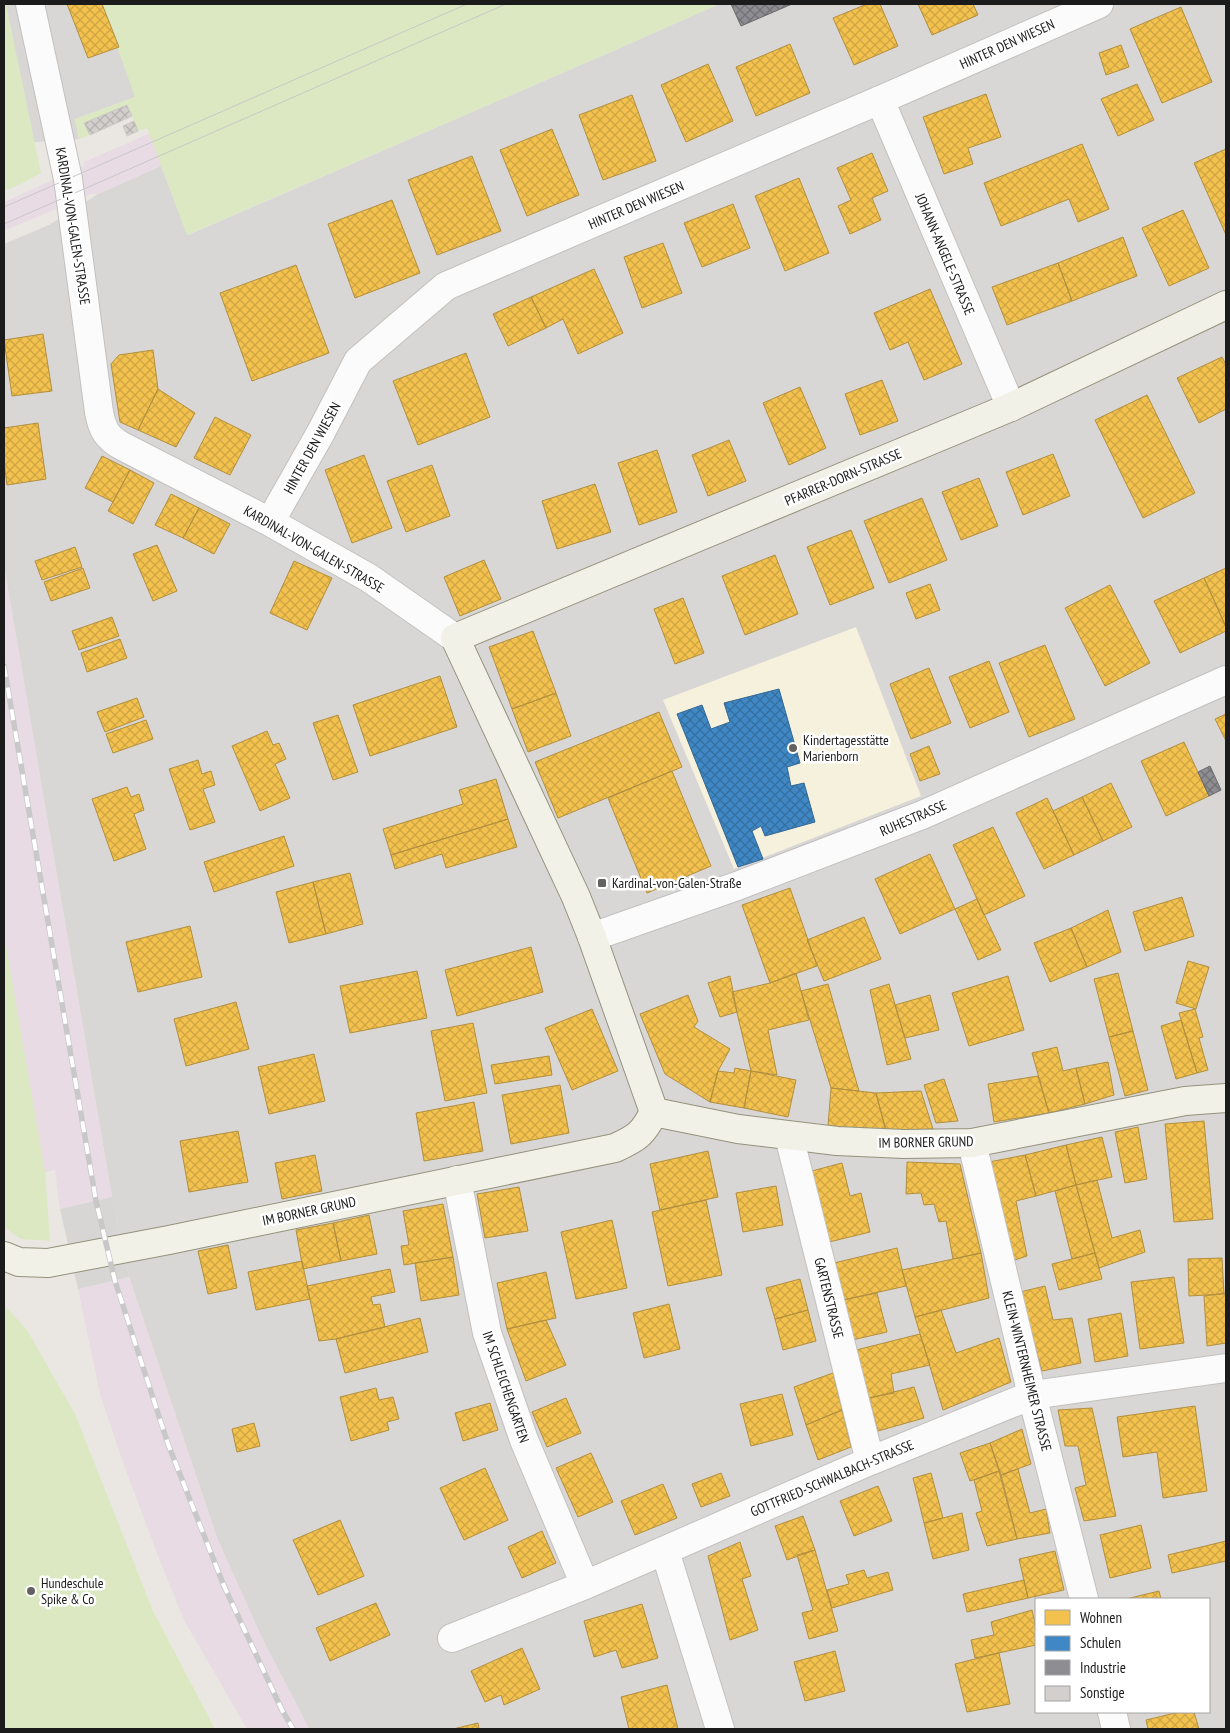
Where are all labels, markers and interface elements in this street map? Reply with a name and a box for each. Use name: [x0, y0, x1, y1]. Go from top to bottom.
street label: HINTER DEN WIESEN: [957, 15, 1057, 73]
street label: KARDINAL-VON-GALEN-STRASSE: [52, 146, 94, 306]
street label: HINTER DEN WIESEN: [585, 177, 687, 233]
street label: JOHANN-ANGELE-STRASSE: [911, 190, 979, 318]
street label: HINTER DEN WIESEN: [279, 399, 345, 497]
street label: PFARRER-DORN-STRASSE: [782, 444, 904, 510]
street label: KARDINAL-VON-GALEN-STRASSE: [241, 501, 387, 597]
place label: Kindertagesstätte Marienborn: [803, 731, 889, 765]
marker: Kindertagesstätte Marienborn: [787, 742, 799, 754]
street label: RUHESTRASSE: [877, 796, 949, 840]
place label: Kardinal-von-Galen-Straße: [612, 874, 742, 892]
marker: Kardinal-von-Galen-Straße: [596, 877, 608, 889]
street label: IM BORNER GRUND: [878, 1132, 974, 1152]
street label: IM BORNER GRUND: [261, 1192, 357, 1230]
street label: GARTENSTRASSE: [810, 1256, 848, 1340]
street label: KLEIN-WINTERNHEIMER STRASSE: [998, 1289, 1056, 1453]
street label: IM SCHLEICHENGARTEN: [478, 1329, 534, 1445]
street label: GOTTFRIED-SCHWALBACH-STRASSE: [748, 1435, 916, 1521]
place label: Hundeschule Spike & Co: [41, 1574, 104, 1608]
marker: Hundeschule Spike & Co: [25, 1585, 37, 1597]
legend: [1035, 1598, 1210, 1713]
text: Wohnen: [1080, 1608, 1122, 1627]
text: Schulen: [1080, 1633, 1121, 1652]
text: Industrie: [1080, 1658, 1126, 1677]
text: Sonstige: [1080, 1683, 1125, 1702]

